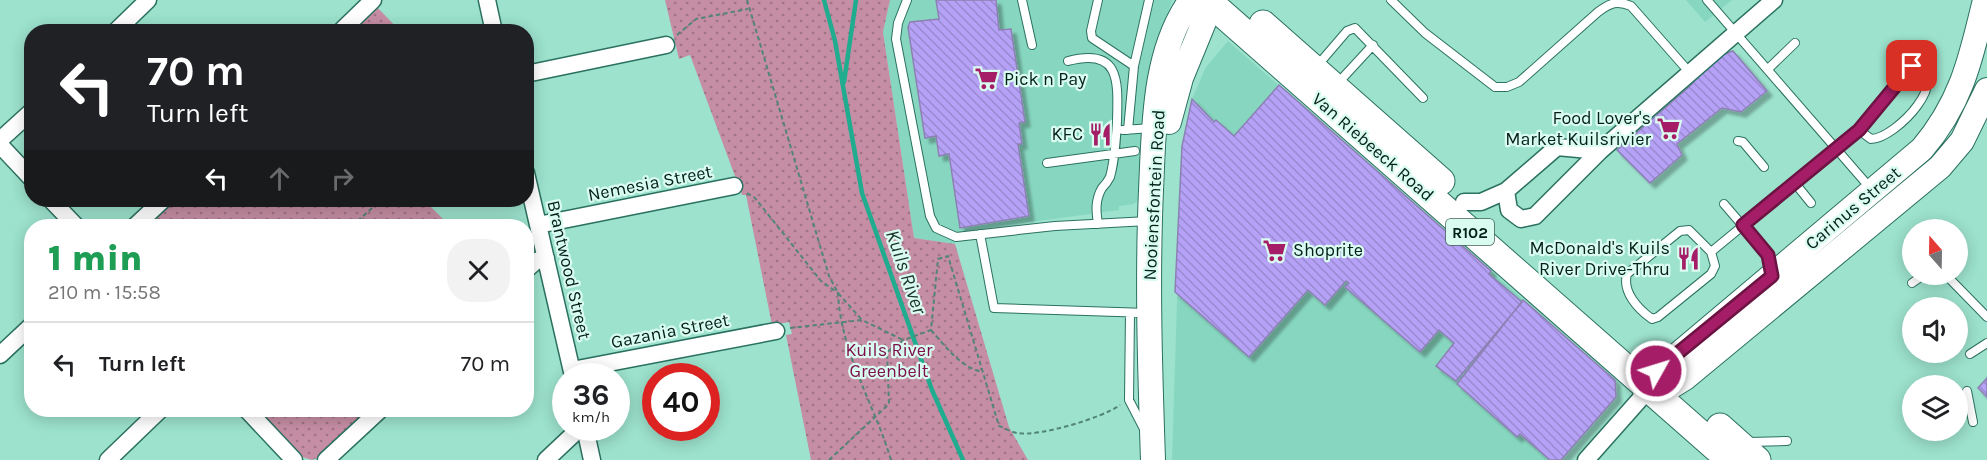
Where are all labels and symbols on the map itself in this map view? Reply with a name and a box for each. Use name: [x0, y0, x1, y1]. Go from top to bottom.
pin: [1886, 40, 1937, 91]
supermarket icon: Pick n Pay: [973, 66, 999, 92]
place label: Pick n Pay: [1004, 68, 1087, 90]
street label: Van Riebeeck Road: [1307, 88, 1439, 206]
place label: Food Lover's Market Kuilsrivier: [1505, 107, 1651, 150]
street label: Nooiensfontein Road: [1139, 109, 1169, 281]
supermarket icon: Food Lover's Market Kuilsrivier: [1656, 115, 1682, 141]
restaurant icon: KFC: [1088, 121, 1114, 147]
place label: KFC: [1052, 123, 1083, 145]
street label: Nemesia Street: [586, 160, 714, 206]
street label: Carinus Street: [1801, 162, 1905, 254]
street label: Brantwood Street: [542, 198, 596, 342]
road number: R102: [1446, 219, 1494, 245]
north arrow: [1902, 219, 1968, 285]
water label: Kuils River: [881, 227, 932, 318]
supermarket icon: Shoprite: [1262, 237, 1288, 263]
place label: McDonald's Kuils River Drive-Thru: [1529, 237, 1670, 280]
place label: Shoprite: [1293, 239, 1363, 261]
restaurant icon: McDonald's Kuils River Drive-Thru: [1675, 245, 1701, 271]
street label: Gazania Street: [609, 309, 731, 353]
park label: Kuils River Greenbelt: [845, 339, 933, 382]
position arrow: [1624, 339, 1688, 403]
speed limit sign: 40: [642, 363, 720, 441]

